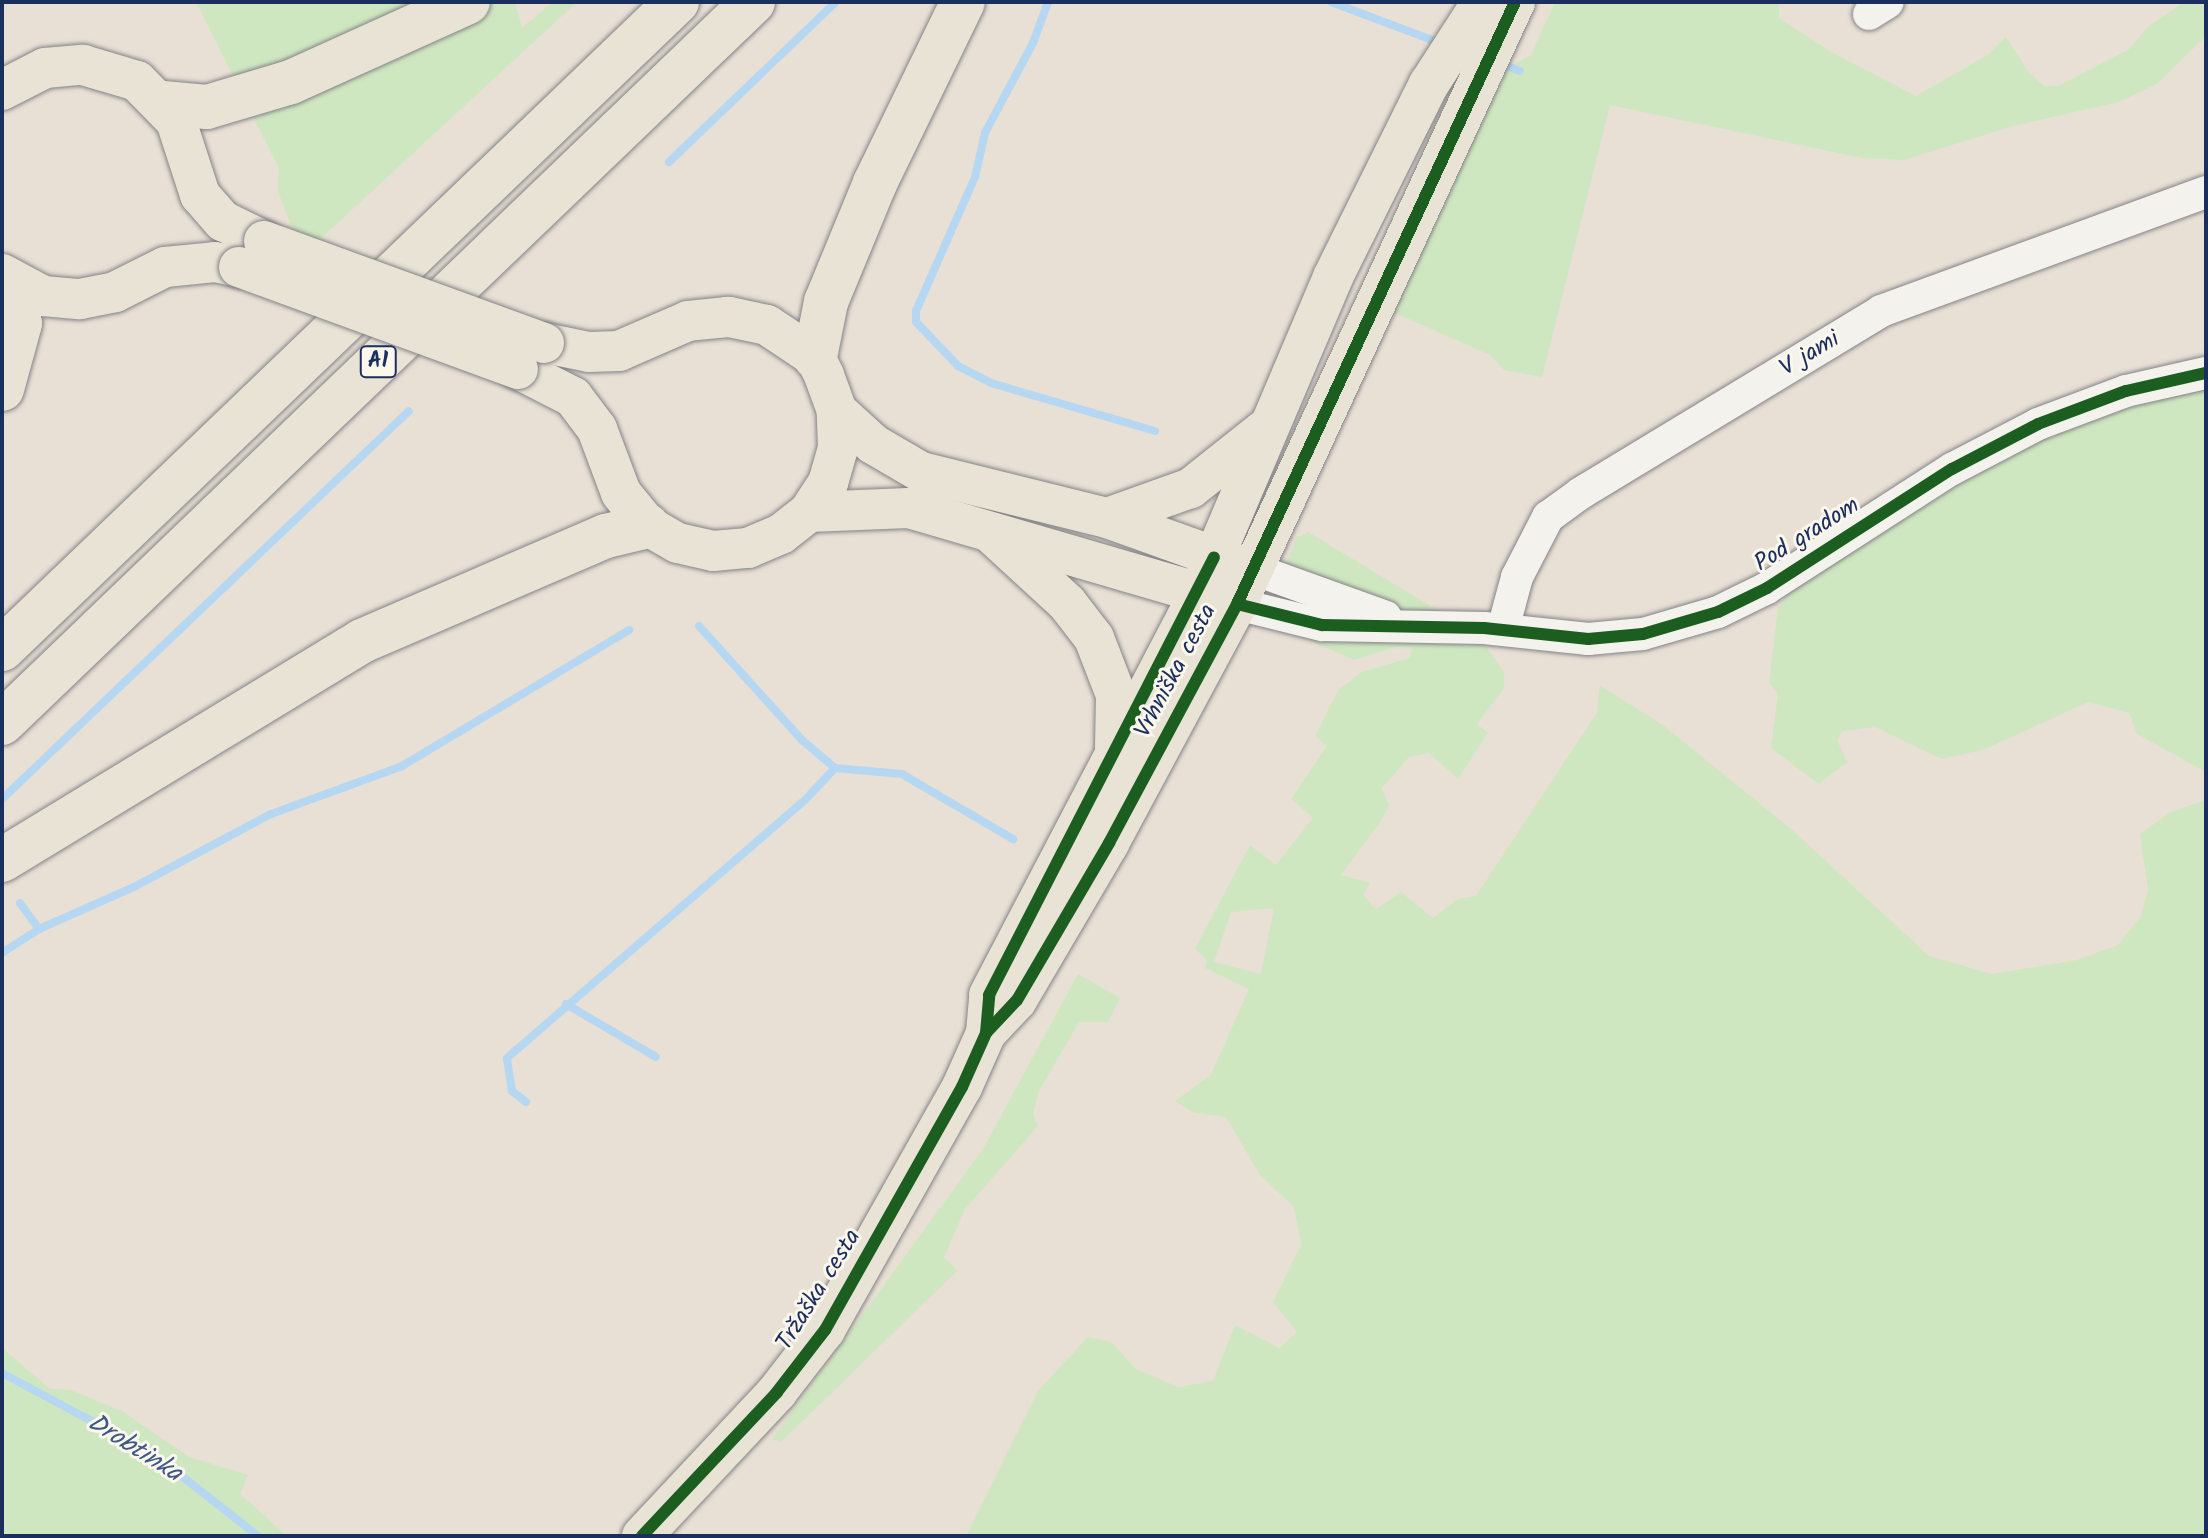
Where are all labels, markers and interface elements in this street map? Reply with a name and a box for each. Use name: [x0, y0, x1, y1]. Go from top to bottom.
street label: V jami: [1775, 325, 1845, 383]
road number: A1: [358, 344, 398, 380]
street label: Pod gradom: [1749, 492, 1865, 578]
street label: Vrhniška cesta: [1129, 599, 1223, 743]
street label: Tržaška cesta: [770, 1224, 868, 1356]
water label: Drobtinka: [81, 1408, 187, 1490]

